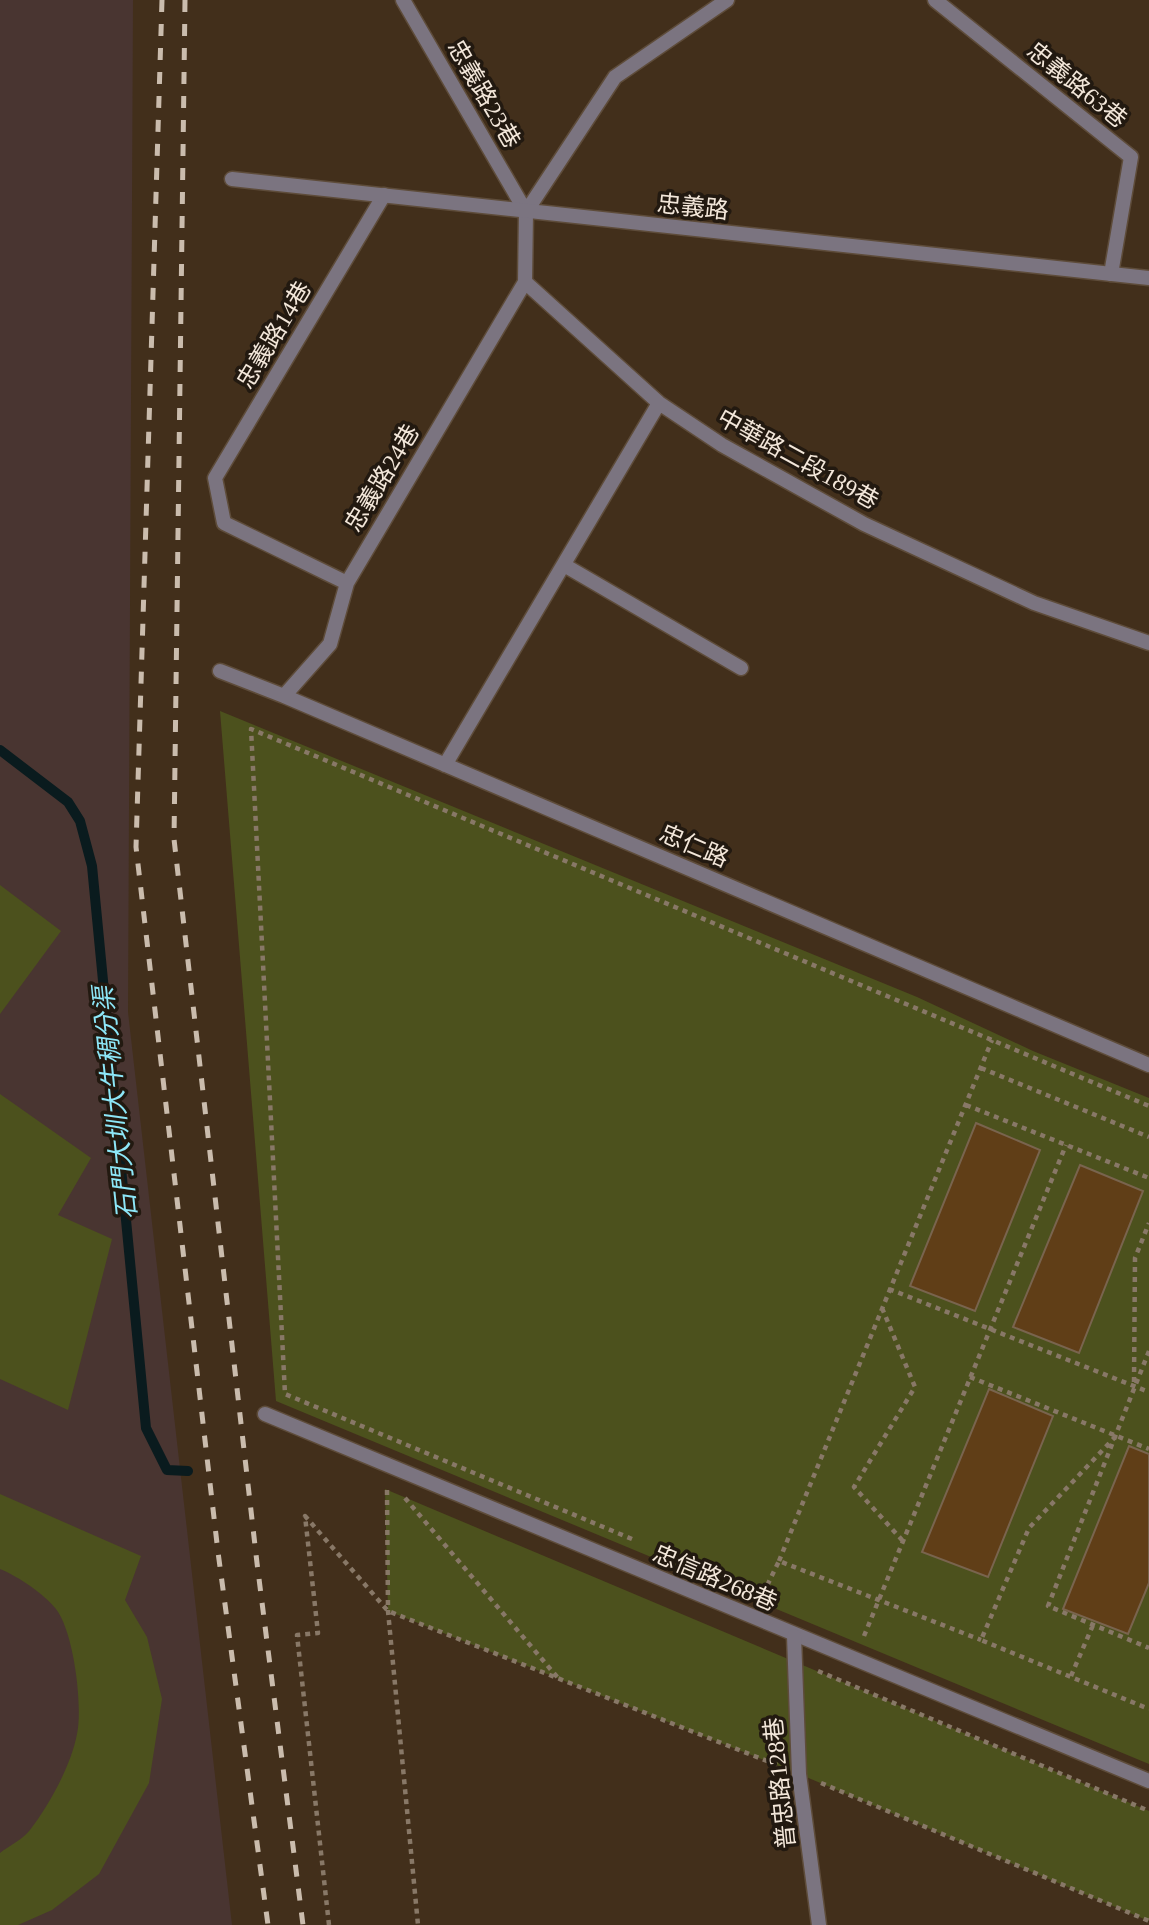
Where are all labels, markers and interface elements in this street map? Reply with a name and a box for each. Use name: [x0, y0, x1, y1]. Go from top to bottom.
street label: 忠義路23巷: [443, 36, 525, 152]
street label: 忠義路63巷: [1022, 37, 1132, 133]
street label: 忠義路: [656, 190, 730, 224]
street label: 忠義路14巷: [232, 277, 316, 393]
street label: 中華路二段189巷: [713, 404, 883, 514]
street label: 忠義路24巷: [340, 420, 424, 536]
street label: 忠仁路: [656, 820, 732, 872]
water label: 石門大圳大牛稠分渠: [88, 981, 142, 1221]
street label: 忠信路268巷: [649, 1540, 781, 1616]
street label: 普忠路128巷: [760, 1716, 800, 1850]

